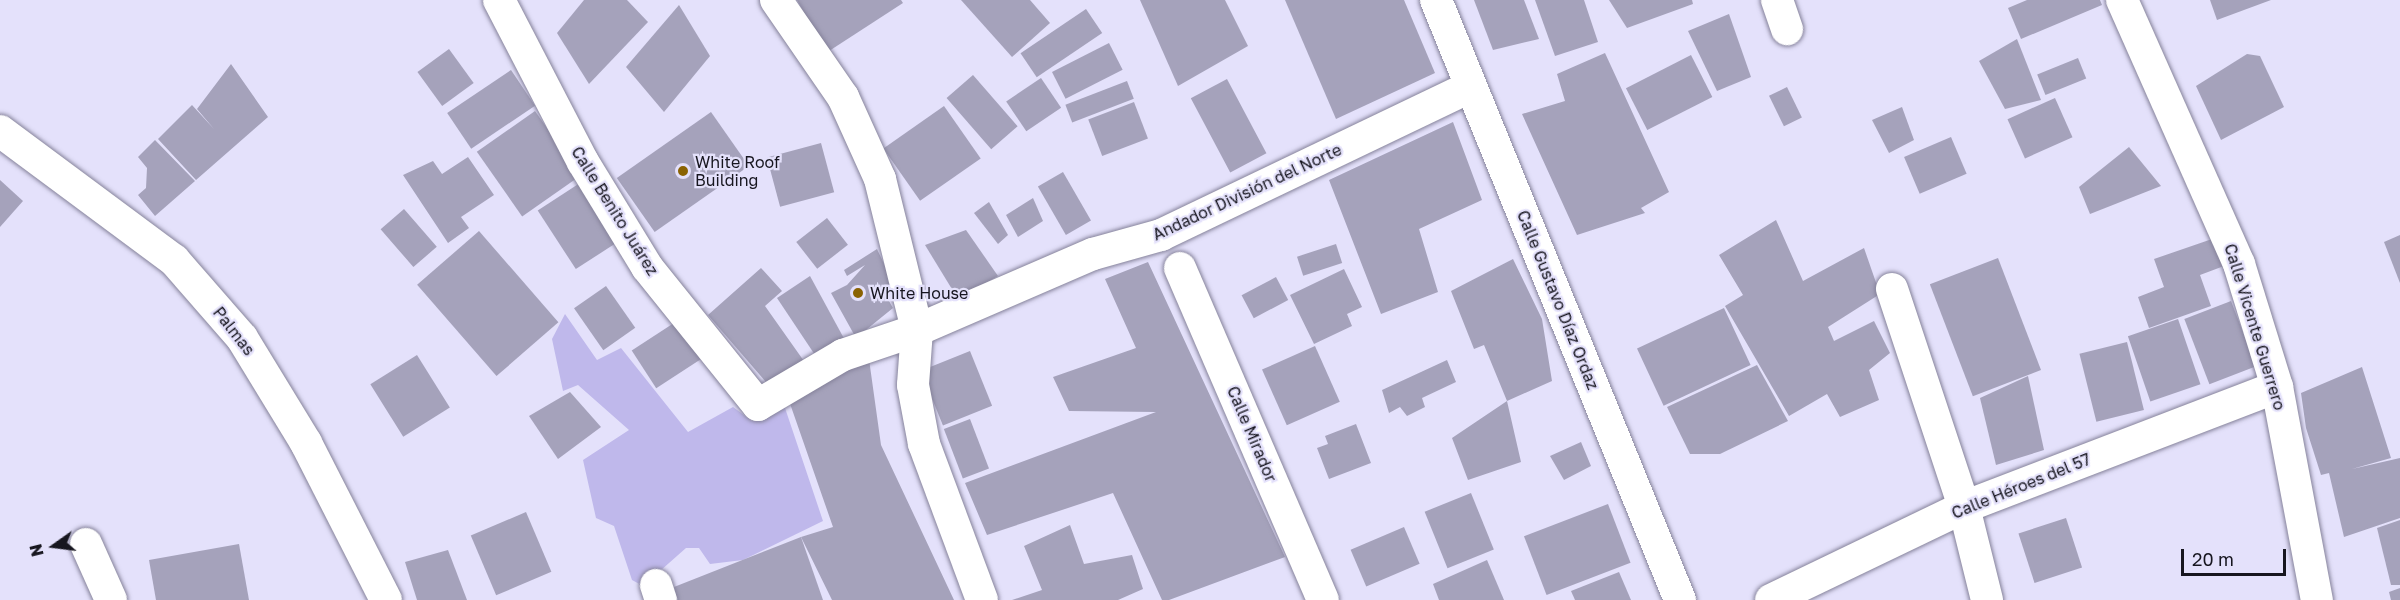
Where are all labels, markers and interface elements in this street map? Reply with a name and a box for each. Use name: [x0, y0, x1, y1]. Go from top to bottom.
street label: Andador División del Norte: [1149, 140, 1345, 244]
street label: Calle Benito Juárez: [568, 143, 662, 279]
place label: White Roof Building: [695, 152, 780, 190]
marker: White Roof Building: [676, 164, 690, 178]
street label: Calle Gustavo Díaz Ordaz: [1513, 208, 1603, 392]
street label: Calle Vicente Guerrero: [2221, 241, 2289, 413]
place label: White House: [870, 283, 968, 303]
marker: White House: [851, 286, 865, 300]
street label: Palmas: [209, 303, 259, 359]
street label: Calle Mirador: [1223, 383, 1281, 485]
street label: Calle Héroes del 57: [1949, 449, 2093, 523]
north arrow: [24, 516, 84, 576]
scale bar: [2184, 537, 2289, 575]
text: N: [25, 542, 48, 559]
text: 20 m: [2192, 548, 2234, 570]

